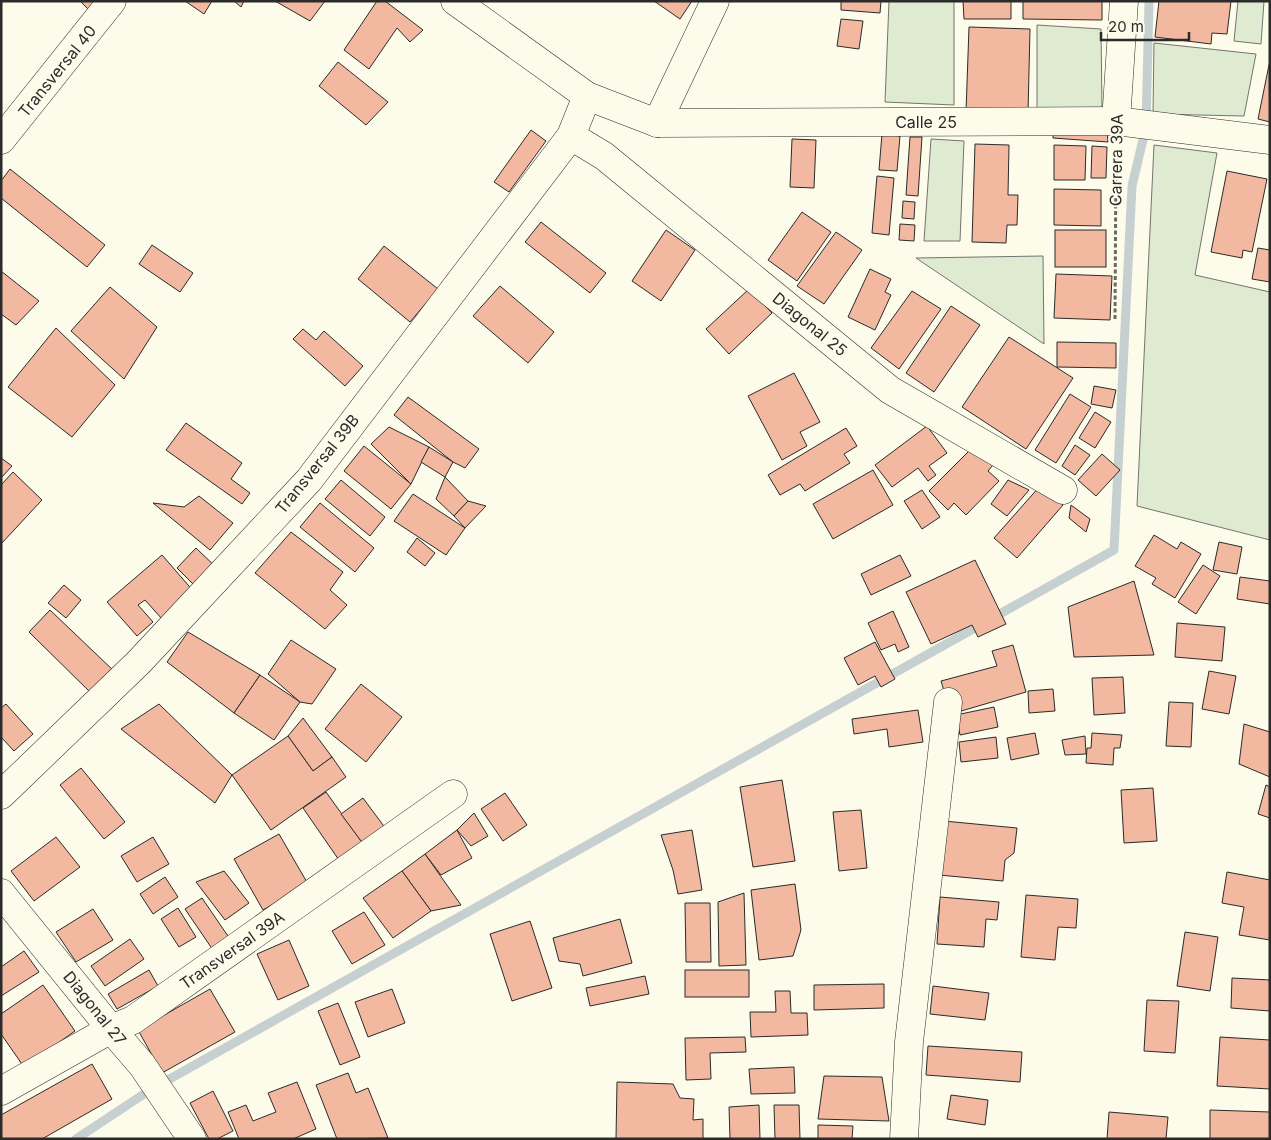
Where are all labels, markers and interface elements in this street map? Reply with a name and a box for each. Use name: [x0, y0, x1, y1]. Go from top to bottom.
scale bar: [1101, 10, 1188, 42]
text: 20 m: [1108, 17, 1144, 36]
street label: Transversal 40: [14, 21, 100, 121]
street label: Calle 25: [895, 112, 957, 132]
street label: Carrera 39A: [1105, 114, 1127, 206]
street label: Diagonal 25: [769, 288, 851, 360]
street label: Transversal 39B: [271, 410, 363, 518]
street label: Transversal 39A: [176, 907, 288, 993]
street label: Diagonal 27: [59, 967, 131, 1049]

